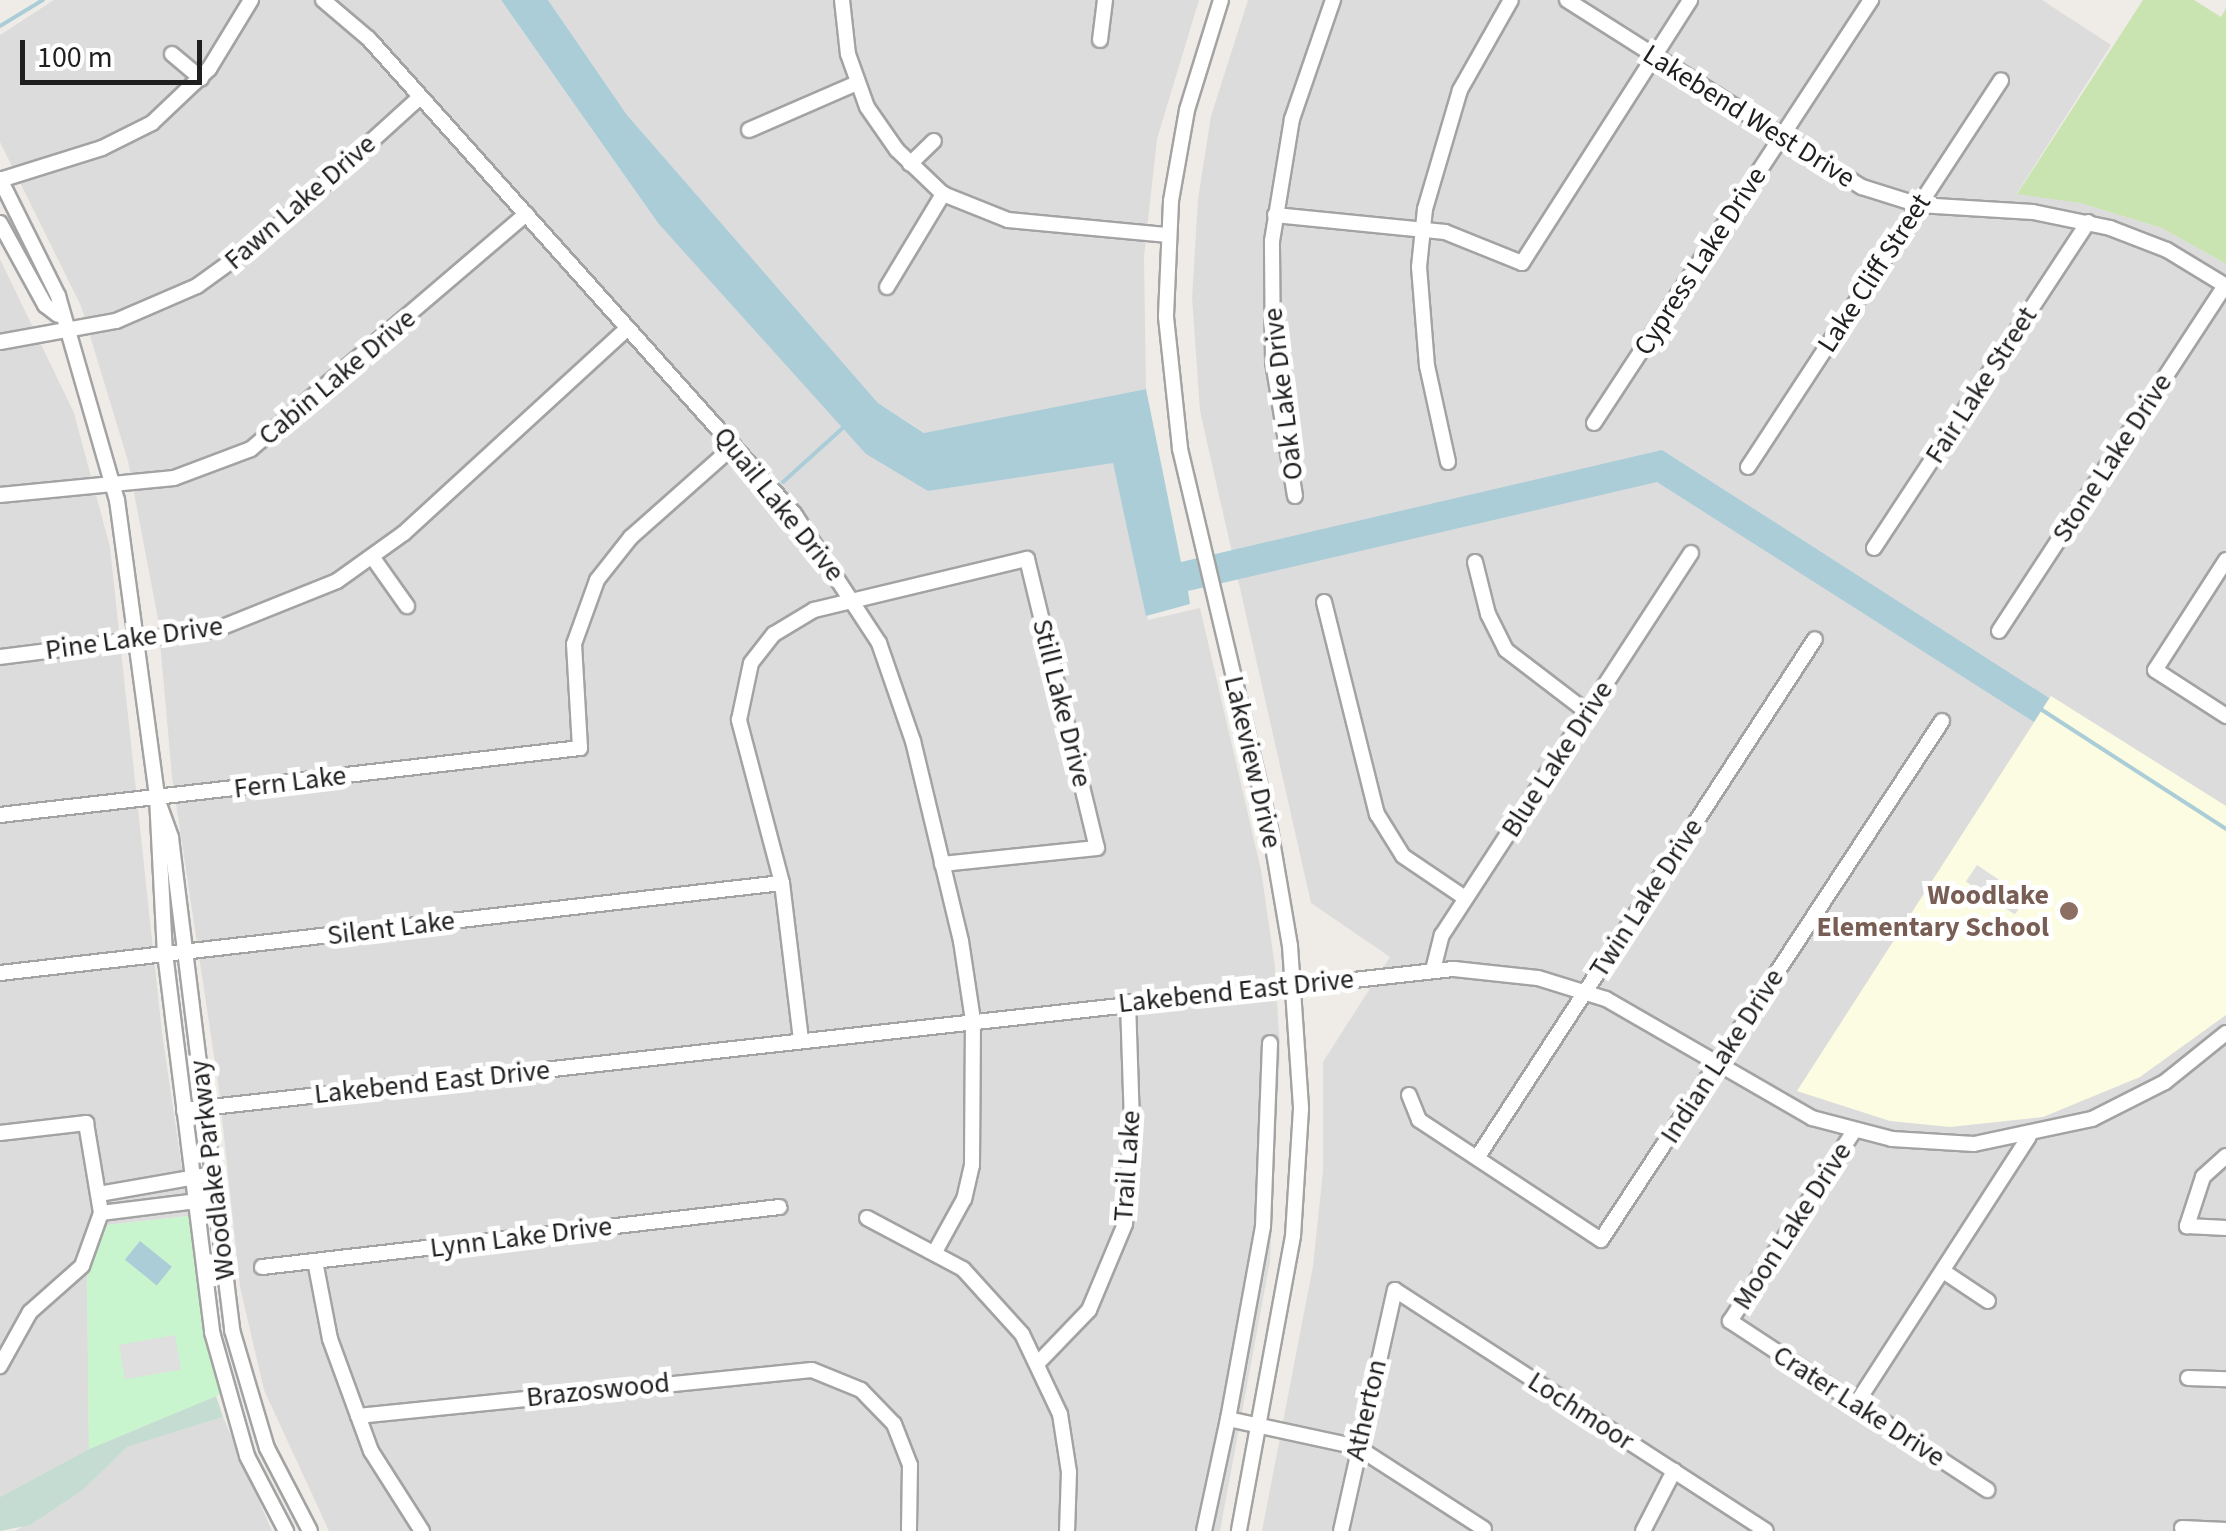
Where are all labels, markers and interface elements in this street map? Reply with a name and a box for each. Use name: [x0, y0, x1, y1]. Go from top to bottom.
scale bar: [25, 20, 208, 82]
text: 100 m: [37, 36, 113, 79]
street label: Lakebend West Drive: [1637, 37, 1861, 195]
street label: Fawn Lake Drive: [218, 127, 382, 277]
street label: Cypress Lake Drive: [1627, 160, 1773, 362]
street label: Lake Cliff Street: [1810, 187, 1938, 359]
street label: Fair Lake Street: [1918, 300, 2044, 470]
street label: Cabin Lake Drive: [252, 302, 422, 452]
street label: Oak Lake Drive: [1256, 306, 1310, 482]
street label: Stone Lake Drive: [2045, 367, 2179, 549]
street label: Quail Lake Drive: [707, 420, 851, 588]
street label: Pine Lake Drive: [43, 609, 225, 667]
street label: Still Lake Drive: [1025, 616, 1099, 790]
street label: Lakeview Drive: [1217, 673, 1289, 851]
street label: Blue Lake Drive: [1494, 675, 1620, 843]
street label: Fern Lake: [232, 758, 348, 806]
street label: Twin Lake Drive: [1582, 812, 1710, 984]
place label: Woodlake Elementary School: [1816, 878, 2049, 944]
marker: Woodlake Elementary School: [2058, 900, 2080, 922]
street label: Silent Lake: [325, 904, 457, 952]
street label: Lakebend East Drive: [1117, 962, 1355, 1020]
street label: Indian Lake Drive: [1653, 962, 1791, 1150]
street label: Lakebend East Drive: [313, 1053, 551, 1111]
street label: Woodlake Parkway: [182, 1058, 242, 1282]
street label: Trail Lake: [1106, 1109, 1148, 1223]
street label: Moon Lake Drive: [1725, 1136, 1859, 1316]
street label: Lynn Lake Drive: [428, 1209, 614, 1265]
street label: Crater Lake Drive: [1767, 1338, 1951, 1474]
street label: Atherton: [1338, 1356, 1394, 1464]
street label: Lochmoor: [1522, 1364, 1640, 1458]
street label: Brazoswood: [525, 1366, 671, 1414]

